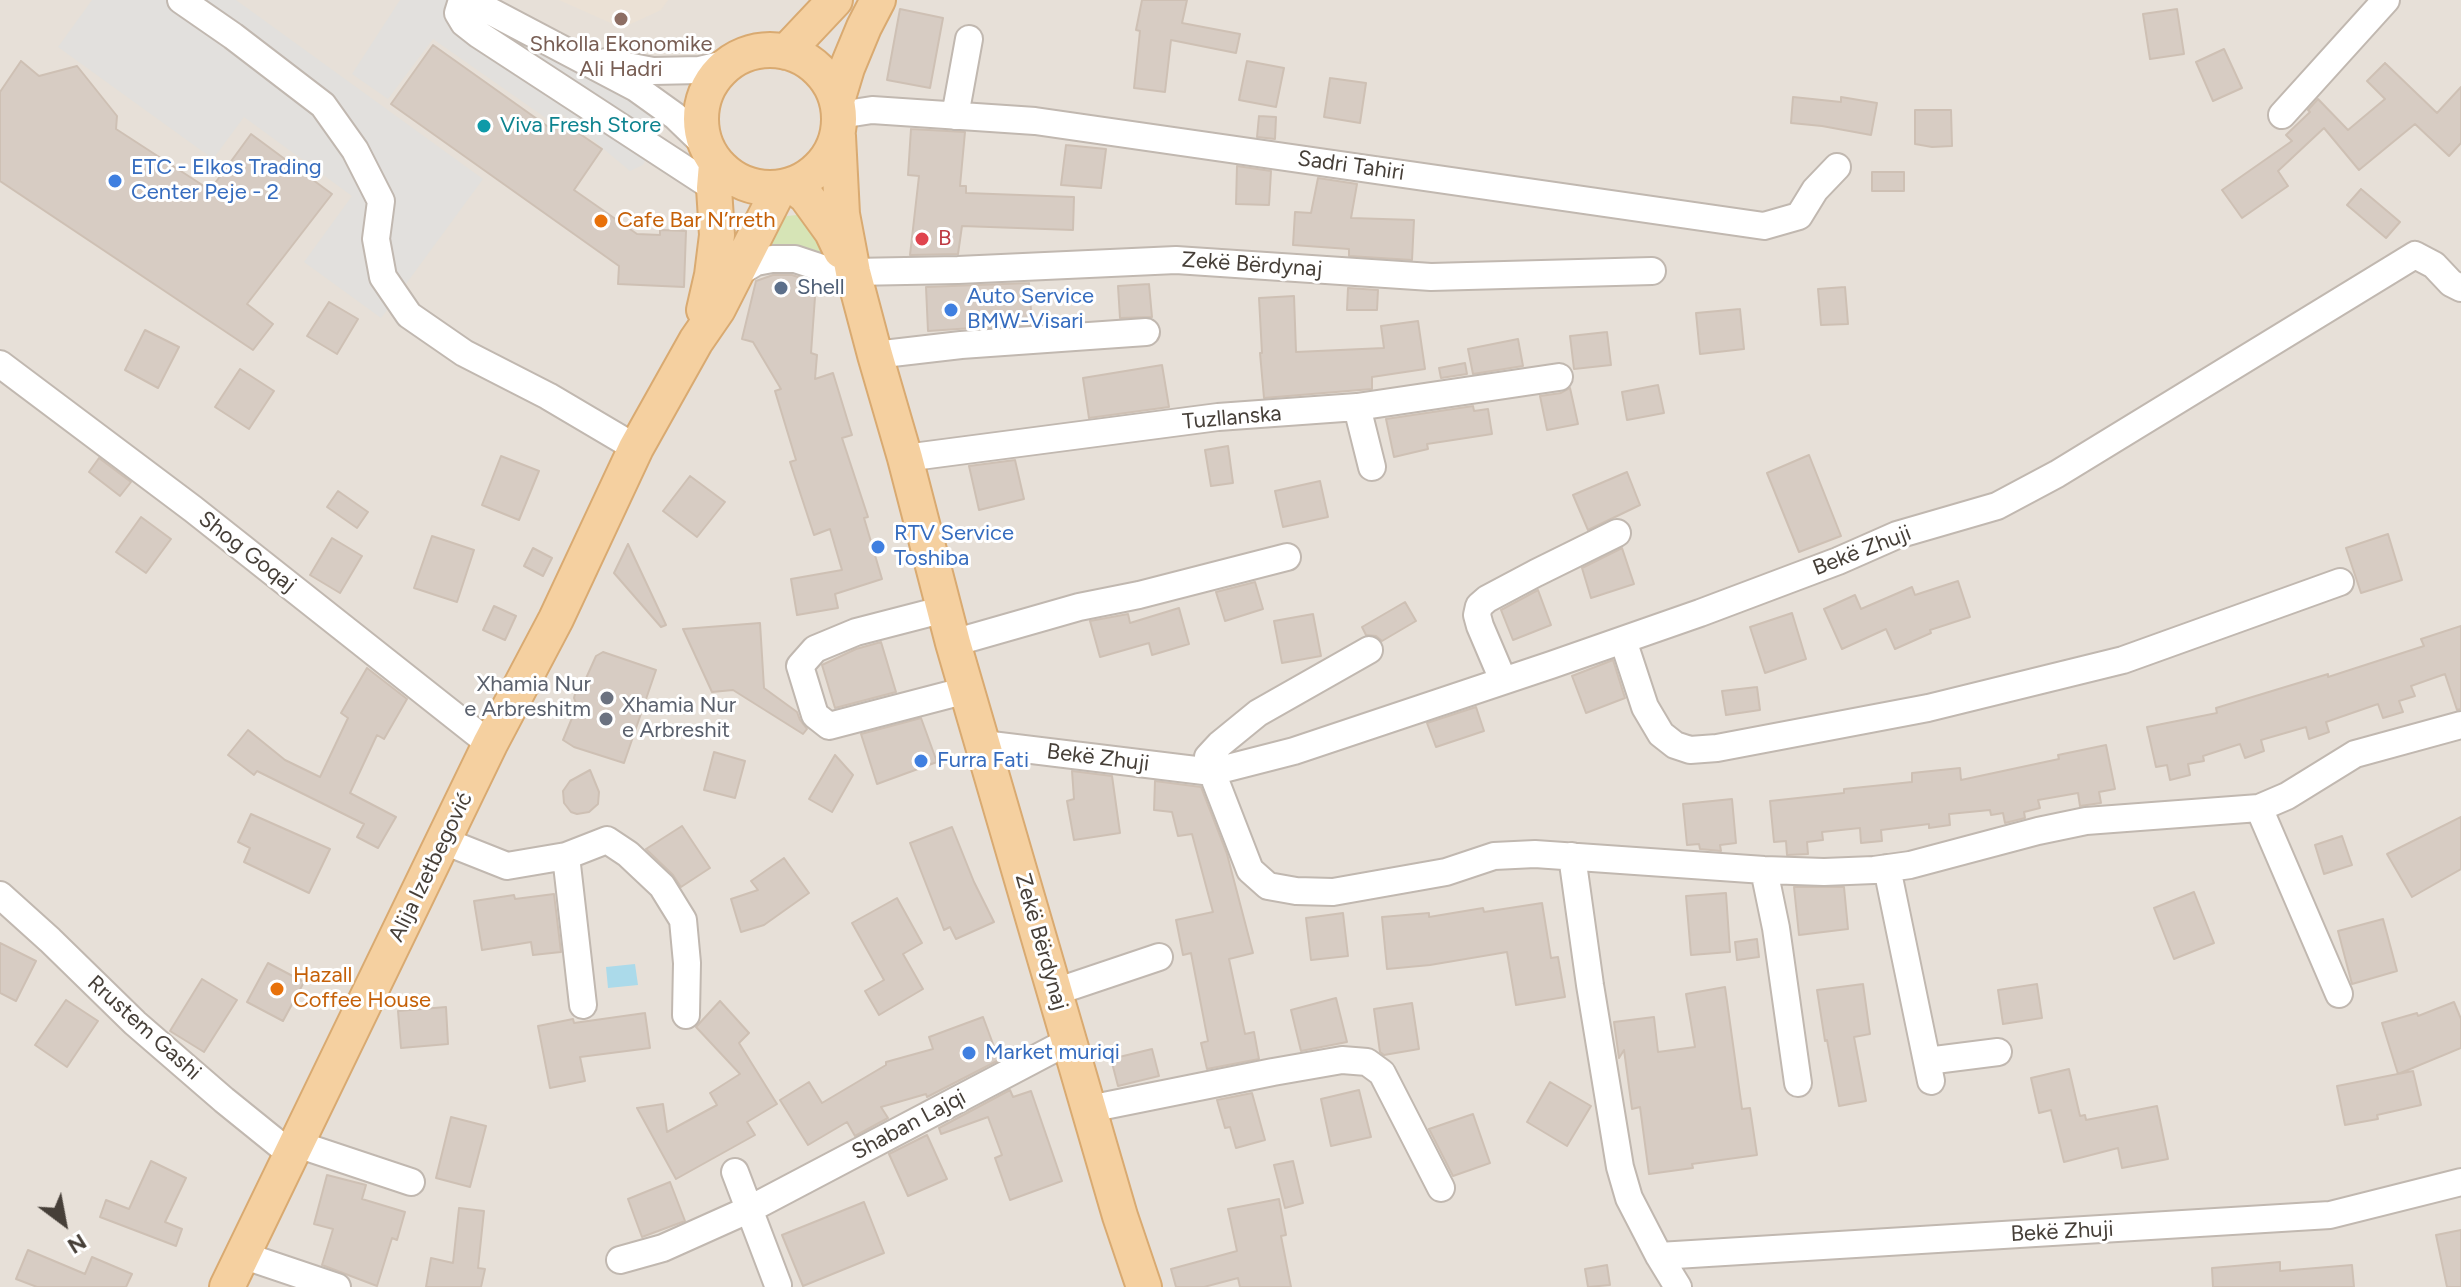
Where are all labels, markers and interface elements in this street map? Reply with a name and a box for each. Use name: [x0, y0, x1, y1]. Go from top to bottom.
marker: Shkolla Ekonomike Ali Hadri: [612, 10, 630, 28]
place label: Shkolla Ekonomike Ali Hadri: [530, 32, 712, 84]
place label: Viva Fresh Store: [500, 113, 661, 139]
marker: Viva Fresh Store: [475, 117, 493, 135]
street label: Sadri Tahiri: [1296, 145, 1406, 187]
place label: ETC - Elkos Trading Center Peje - 2: [131, 155, 322, 206]
marker: ETC - Elkos Trading Center Peje - 2: [106, 172, 124, 190]
place label: Cafe Bar N’rreth: [617, 208, 776, 234]
marker: Cafe Bar N’rreth: [592, 212, 610, 230]
place label: B: [938, 226, 951, 252]
marker: B: [913, 230, 931, 248]
street label: Zekë Bërdynaj: [1181, 247, 1323, 283]
place label: Shell: [797, 275, 844, 301]
marker: Shell: [772, 279, 790, 297]
place label: Auto Service BMW-Visari: [967, 284, 1094, 336]
marker: Auto Service BMW-Visari: [942, 301, 960, 319]
street label: Tuzllanska: [1181, 401, 1283, 435]
street label: Shog Goqaj: [193, 506, 301, 598]
street label: Bekë Zhuji: [1809, 520, 1915, 582]
place label: RTV Service Toshiba: [894, 521, 1014, 572]
marker: RTV Service Toshiba: [869, 538, 887, 556]
place label: Xhamia Nur e Arbreshitm: [464, 672, 591, 724]
marker: Xhamia Nur e Arbreshitm: [598, 689, 616, 707]
place label: Xhamia Nur e Arbreshit: [622, 693, 736, 744]
marker: Xhamia Nur e Arbreshit: [597, 710, 615, 728]
street label: Bekë Zhuji: [1045, 739, 1151, 777]
place label: Furra Fati: [937, 748, 1029, 774]
marker: Furra Fati: [912, 752, 930, 770]
street label: Alija Izetbegović: [383, 788, 479, 946]
street label: Zekë Bërdynaj: [1009, 871, 1073, 1013]
place label: Hazall Coffee House: [293, 963, 431, 1014]
street label: Rrustem Gashi: [82, 970, 206, 1086]
marker: Hazall Coffee House: [268, 980, 286, 998]
place label: Market muriqi: [985, 1040, 1120, 1066]
marker: Market muriqi: [960, 1044, 978, 1062]
street label: Shaban Lajqi: [848, 1084, 970, 1166]
north arrow: [24, 1183, 104, 1263]
street label: Bekë Zhuji: [2010, 1216, 2114, 1248]
text: N: [63, 1228, 91, 1260]

